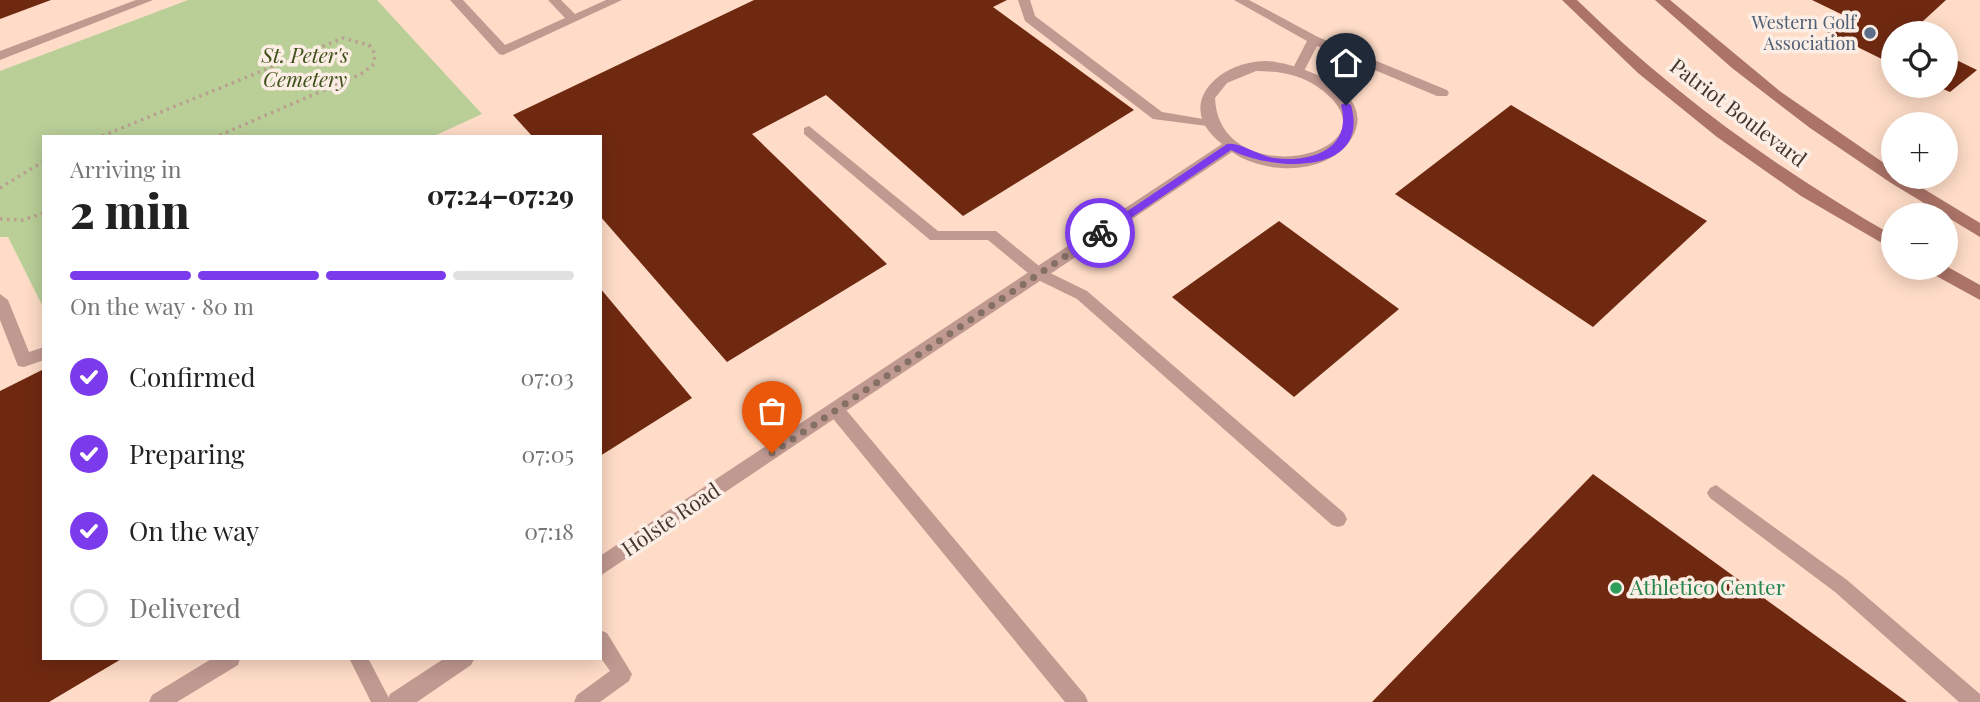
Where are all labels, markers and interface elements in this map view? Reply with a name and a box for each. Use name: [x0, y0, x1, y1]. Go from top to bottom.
place label: Western Golf Association: [1751, 10, 1858, 55]
map controls: [1881, 21, 1958, 280]
button: locate: [1881, 21, 1958, 98]
marker: Western Golf Association: [1862, 25, 1878, 41]
pin: [1316, 33, 1376, 105]
park label: St. Peter's Cemetery: [260, 40, 349, 92]
icon: home: [1327, 44, 1365, 82]
street label: Patriot Boulevard: [1665, 51, 1813, 172]
button: +: [1881, 112, 1958, 189]
text: Arriving in: [70, 153, 182, 184]
text: 07:24–07:29: [427, 177, 574, 212]
text: 2 min: [70, 179, 190, 241]
courier: [1065, 198, 1135, 268]
button: −: [1881, 203, 1958, 280]
icon: bike: [1081, 214, 1119, 252]
text: On the way · 80 m: [70, 290, 254, 321]
icon: check: [70, 358, 108, 396]
text: Confirmed: [129, 359, 256, 394]
text: 07:03: [521, 361, 574, 392]
pin: [742, 381, 802, 453]
icon: bag: [753, 392, 791, 430]
icon: check: [70, 435, 108, 473]
text: Preparing: [129, 436, 245, 471]
text: 07:05: [521, 438, 574, 469]
street label: Holste Road: [615, 475, 725, 562]
icon: check: [70, 512, 108, 550]
text: On the way: [129, 513, 259, 548]
text: 07:18: [524, 515, 574, 546]
place label: Athletico Center: [1629, 572, 1786, 600]
marker: Athletico Center: [1608, 580, 1624, 596]
text: Delivered: [129, 590, 241, 625]

